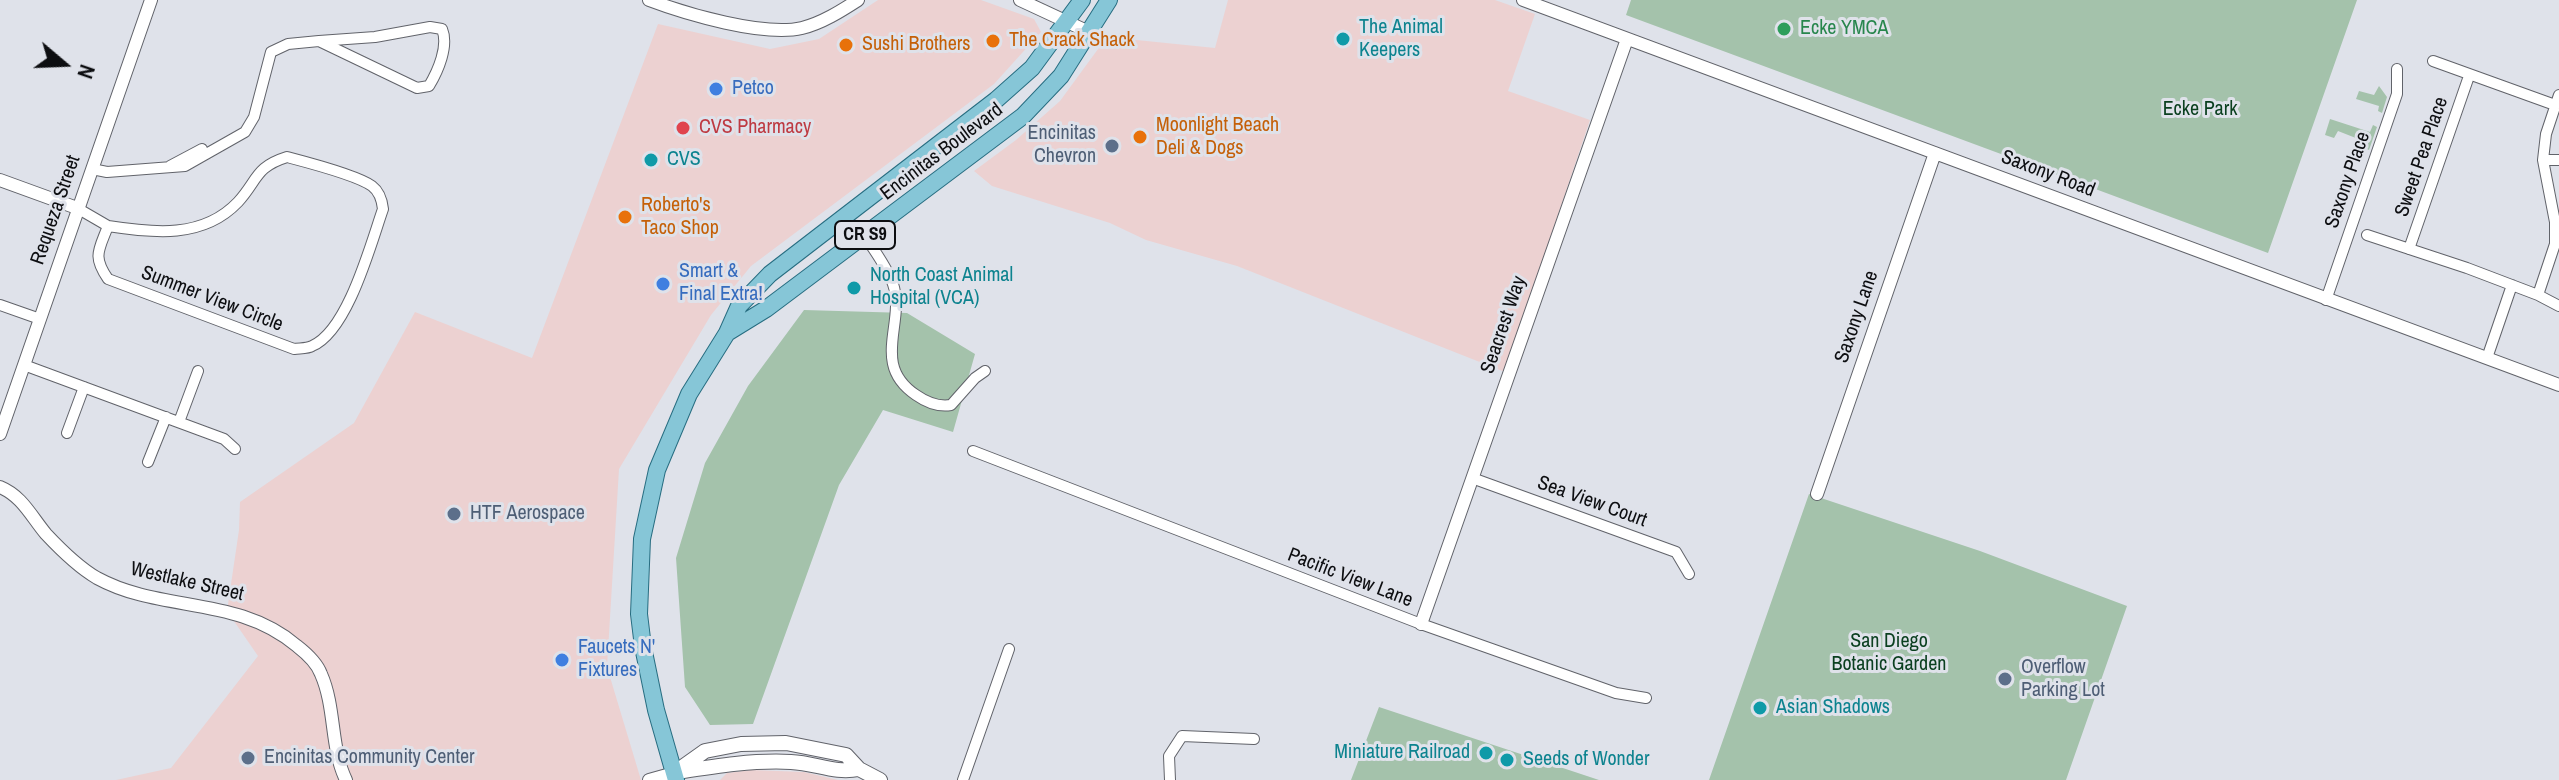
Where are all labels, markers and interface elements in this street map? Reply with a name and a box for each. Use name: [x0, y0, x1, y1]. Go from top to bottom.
place label: The Animal Keepers: [1359, 16, 1443, 63]
place label: Ecke YMCA: [1800, 17, 1888, 41]
marker: Ecke YMCA: [1775, 20, 1793, 38]
north arrow: [24, 24, 104, 104]
place label: The Crack Shack: [1009, 29, 1135, 53]
marker: The Animal Keepers: [1334, 30, 1352, 48]
marker: The Crack Shack: [984, 32, 1002, 50]
place label: Sushi Brothers: [862, 33, 970, 57]
marker: Sushi Brothers: [837, 36, 855, 54]
text: N: [70, 61, 103, 83]
place label: Petco: [732, 77, 774, 101]
marker: Petco: [707, 80, 725, 98]
street label: Sweet Pea Place: [2390, 94, 2454, 220]
street label: Encinitas Boulevard: [876, 98, 1008, 206]
park label: Ecke Park: [2163, 98, 2237, 122]
place label: Moonlight Beach Deli & Dogs: [1156, 114, 1279, 161]
place label: CVS Pharmacy: [699, 116, 811, 140]
marker: CVS Pharmacy: [674, 119, 692, 137]
place label: Encinitas Chevron: [1028, 122, 1096, 169]
marker: Moonlight Beach Deli & Dogs: [1131, 128, 1149, 146]
street label: Saxony Place: [2320, 129, 2376, 231]
marker: Encinitas Chevron: [1103, 137, 1121, 155]
street label: Saxony Road: [1998, 145, 2098, 203]
place label: CVS: [667, 148, 701, 172]
marker: CVS: [642, 151, 660, 169]
street label: Requeza Street: [26, 152, 86, 268]
place label: Roberto's Taco Shop: [641, 194, 719, 241]
marker: Roberto's Taco Shop: [616, 208, 634, 226]
road number: CR S9: [835, 221, 895, 249]
place label: Smart & Final Extra!: [679, 260, 763, 307]
street label: Summer View Circle: [138, 261, 286, 337]
place label: North Coast Animal Hospital (VCA): [870, 264, 1013, 311]
street label: Saxony Lane: [1830, 268, 1884, 366]
street label: Seacrest Way: [1476, 273, 1532, 377]
marker: Smart & Final Extra!: [654, 275, 672, 293]
marker: North Coast Animal Hospital (VCA): [845, 279, 863, 297]
street label: Sea View Court: [1534, 471, 1650, 533]
place label: HTF Aerospace: [470, 502, 585, 526]
marker: HTF Aerospace: [445, 505, 463, 523]
street label: Pacific View Lane: [1284, 543, 1416, 613]
street label: Westlake Street: [128, 557, 246, 607]
park label: San Diego Botanic Garden: [1832, 630, 1946, 677]
place label: Faucets N' Fixtures: [578, 636, 655, 683]
marker: Faucets N' Fixtures: [553, 651, 571, 669]
place label: Overflow Parking Lot: [2021, 656, 2105, 703]
marker: Overflow Parking Lot: [1996, 670, 2014, 688]
place label: Asian Shadows: [1776, 696, 1890, 720]
marker: Asian Shadows: [1751, 699, 1769, 717]
place label: Miniature Railroad: [1334, 741, 1470, 765]
marker: Miniature Railroad: [1477, 744, 1495, 762]
place label: Encinitas Community Center: [264, 746, 475, 770]
place label: Seeds of Wonder: [1523, 748, 1649, 772]
marker: Encinitas Community Center: [239, 749, 257, 767]
marker: Seeds of Wonder: [1498, 751, 1516, 769]

